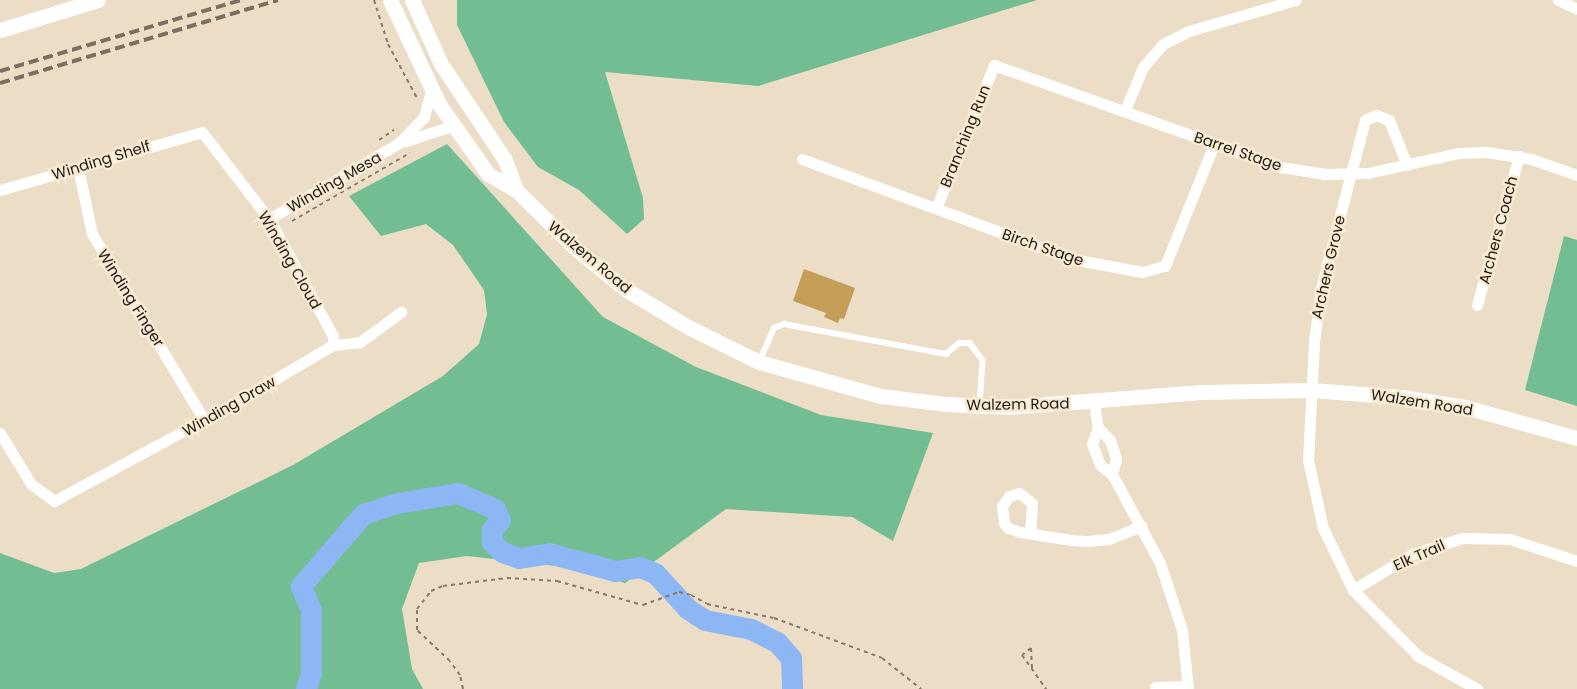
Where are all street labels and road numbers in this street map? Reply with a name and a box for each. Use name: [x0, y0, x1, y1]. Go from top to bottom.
street label: Branching Run: [936, 82, 994, 190]
street label: Barrel Stage: [1192, 128, 1284, 174]
street label: Winding Shelf: [50, 137, 152, 183]
street label: Winding Mesa: [284, 148, 384, 216]
street label: Archers Coach: [1475, 174, 1521, 286]
street label: Winding Cloud: [255, 208, 325, 312]
street label: Archers Grove: [1307, 213, 1349, 321]
street label: Walzem Road: [545, 217, 635, 297]
street label: Birch Stage: [1000, 225, 1086, 269]
street label: Winding Finger: [94, 246, 168, 350]
street label: Winding Draw: [179, 372, 279, 440]
street label: Walzem Road: [1370, 385, 1474, 419]
street label: Walzem Road: [966, 394, 1070, 414]
street label: Elk Trail: [1391, 536, 1447, 574]

